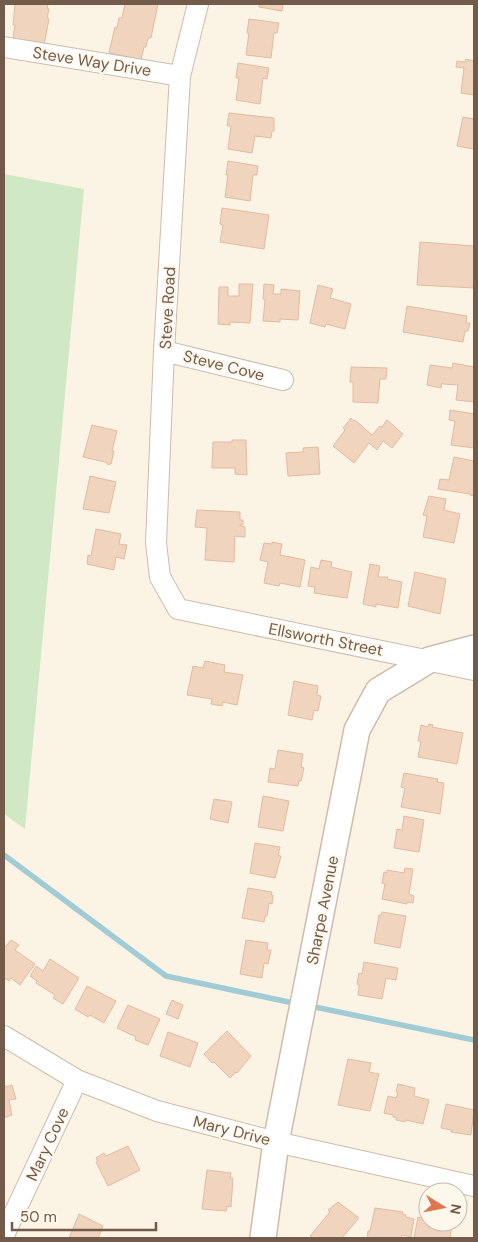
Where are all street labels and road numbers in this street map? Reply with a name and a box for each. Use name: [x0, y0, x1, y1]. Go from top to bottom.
street label: Steve Way Drive: [31, 42, 153, 81]
street label: Steve Road: [155, 266, 180, 350]
street label: Steve Cove: [181, 345, 267, 386]
street label: Ellsworth Street: [267, 618, 385, 661]
street label: Sharpe Avenue: [302, 854, 343, 967]
street label: Mary Cove: [21, 1104, 74, 1184]
street label: Mary Drive: [191, 1111, 273, 1150]

